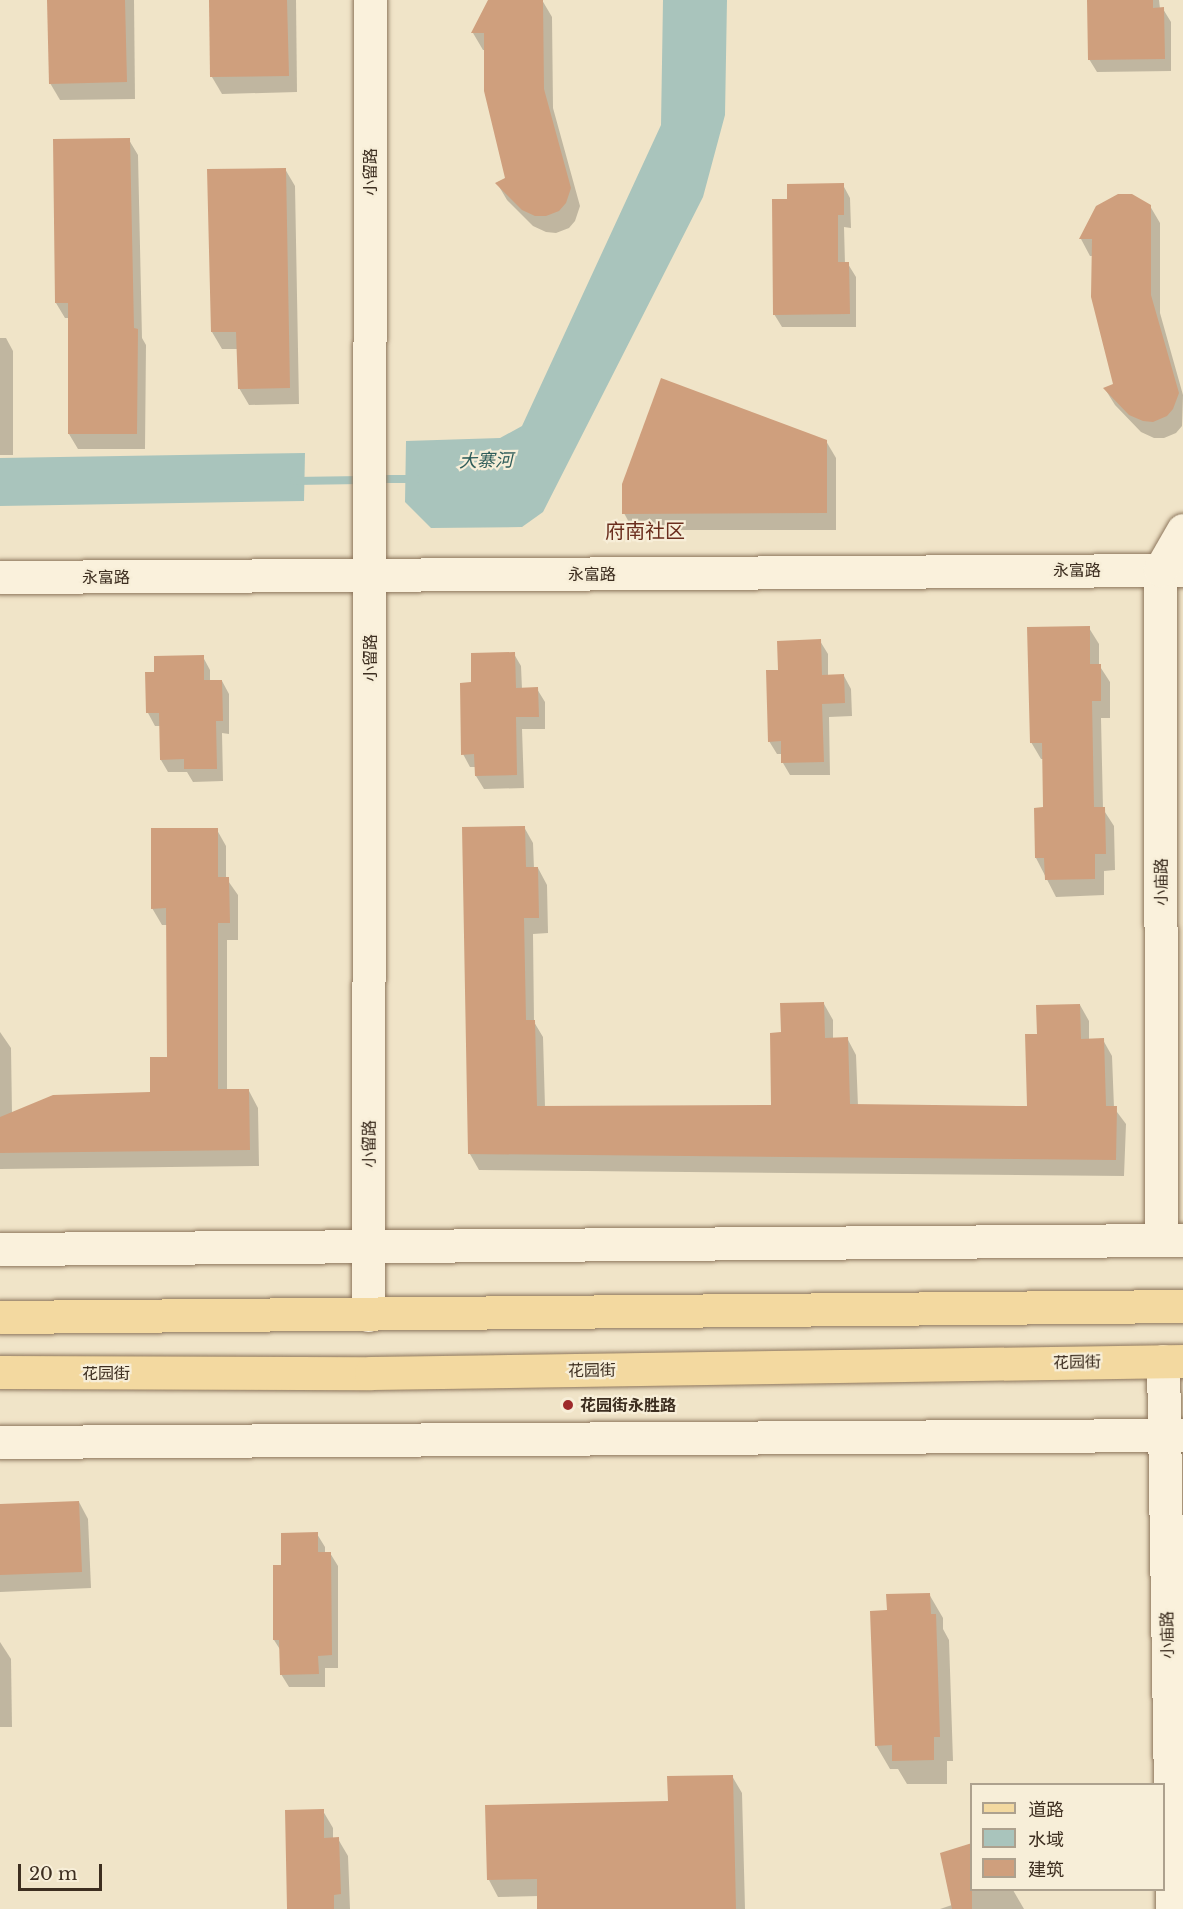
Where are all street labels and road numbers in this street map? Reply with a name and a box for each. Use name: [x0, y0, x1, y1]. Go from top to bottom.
street label: 小留路: [360, 148, 380, 196]
street label: 永富路: [1053, 560, 1101, 580]
street label: 永富路: [568, 564, 616, 584]
street label: 永富路: [82, 567, 130, 587]
street label: 小留路: [360, 634, 380, 682]
street label: 小庙路: [1151, 858, 1171, 906]
street label: 小留路: [359, 1120, 379, 1168]
street label: 花园街: [1053, 1352, 1101, 1372]
street label: 花园街: [568, 1360, 616, 1380]
street label: 花园街: [82, 1363, 130, 1383]
street label: 小庙路: [1157, 1611, 1177, 1659]

